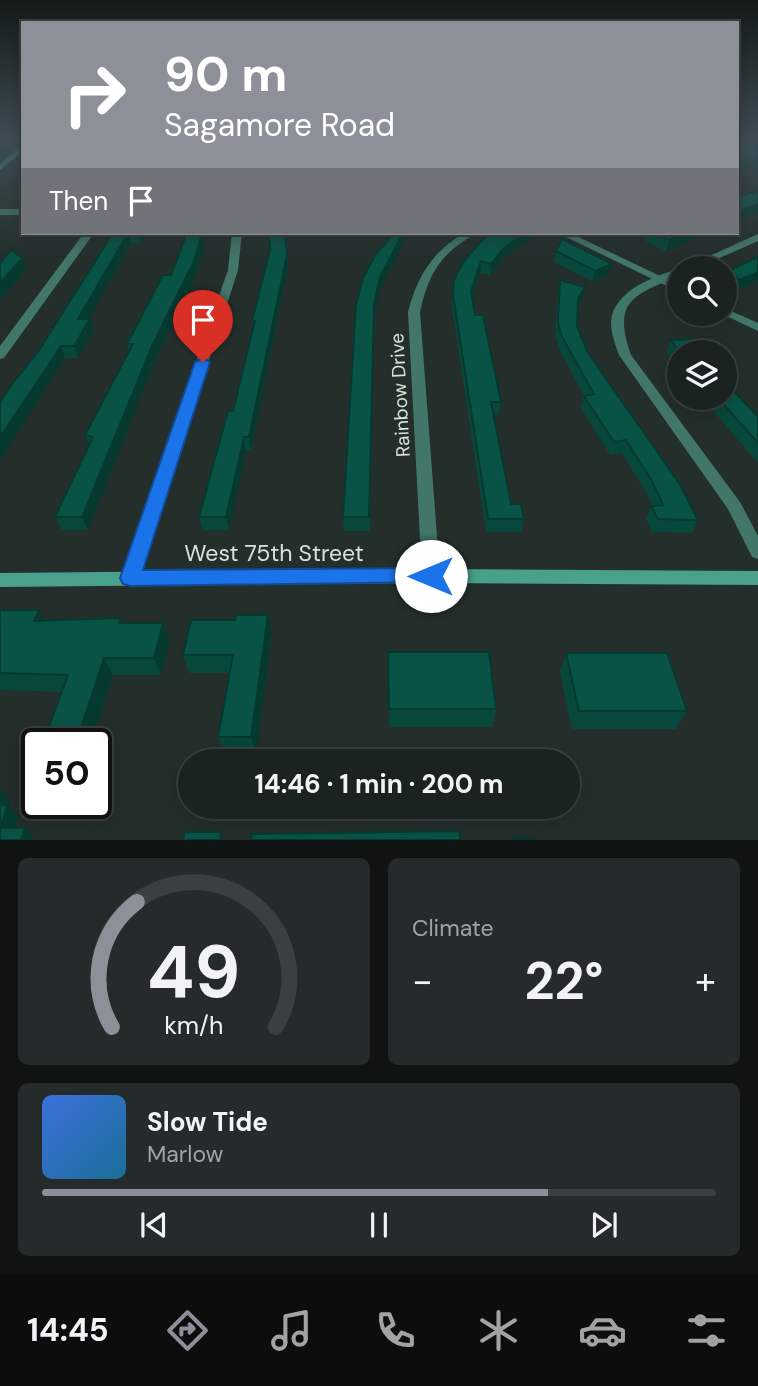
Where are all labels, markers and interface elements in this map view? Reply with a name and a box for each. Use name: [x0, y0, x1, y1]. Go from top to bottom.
text: 90 m: [164, 42, 287, 106]
icon: right: [49, 49, 140, 140]
text: Sagamore Road: [164, 104, 395, 146]
icon: arrive: [122, 182, 160, 220]
text: Then: [49, 184, 108, 218]
map controls: [667, 256, 737, 410]
button: search: [667, 256, 737, 326]
pin: [173, 290, 233, 362]
icon: arrive: [184, 301, 222, 339]
street label: Rainbow Drive: [384, 332, 416, 458]
button: layers: [667, 340, 737, 410]
street label: West 75th Street: [184, 538, 364, 568]
position arrow: [394, 539, 468, 613]
speed limit sign: 50: [21, 728, 112, 819]
text: 14:46 · 1 min · 200 m: [254, 767, 504, 801]
text: Climate: [412, 913, 494, 943]
text: 49: [147, 926, 241, 1021]
text: 22°: [525, 947, 603, 1015]
text: −: [412, 956, 433, 1006]
text: +: [695, 956, 716, 1006]
text: km/h: [164, 1009, 224, 1042]
text: Slow Tide: [147, 1105, 268, 1139]
text: Marlow: [147, 1139, 223, 1169]
icon: previous: [135, 1206, 173, 1244]
icon: pause: [360, 1206, 398, 1244]
icon: next: [585, 1206, 623, 1244]
icon: directions: [163, 1306, 212, 1355]
icon: music: [267, 1306, 316, 1355]
icon: phone: [371, 1306, 420, 1355]
icon: climate: [474, 1306, 523, 1355]
icon: car: [578, 1306, 627, 1355]
icon: filters: [682, 1306, 731, 1355]
text: 14:45: [27, 1309, 109, 1351]

